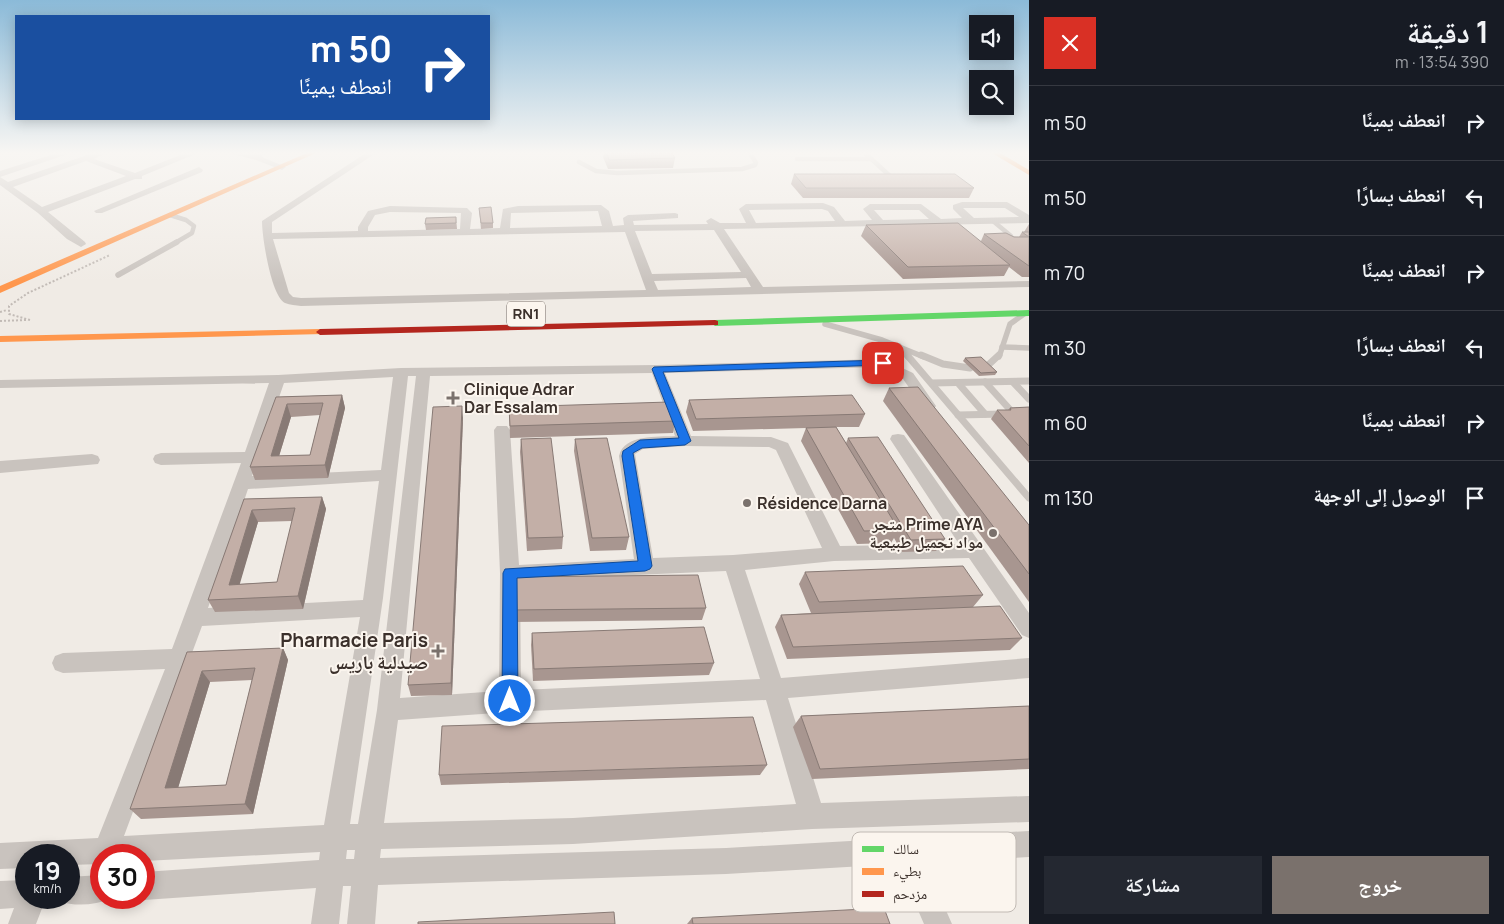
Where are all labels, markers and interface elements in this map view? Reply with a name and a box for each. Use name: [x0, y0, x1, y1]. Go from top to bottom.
text: 1 دقيقة: [1407, 11, 1489, 52]
map controls: [969, 15, 1014, 115]
button: sound: [969, 15, 1014, 60]
button: close: [1044, 17, 1096, 69]
text: 50 m: [310, 25, 392, 73]
icon: right: [410, 35, 475, 100]
text: 390 m · 13:54: [1395, 51, 1489, 73]
button: search: [969, 70, 1014, 115]
text: انعطف يمينًا: [299, 71, 392, 101]
text: انعطف يمينًا: [1362, 107, 1446, 133]
icon: right: [1461, 109, 1489, 137]
text: 50 m: [1044, 110, 1087, 136]
text: انعطف يسارًا: [1356, 182, 1446, 208]
icon: left: [1461, 184, 1489, 212]
text: 50 m: [1044, 185, 1087, 211]
text: انعطف يمينًا: [1362, 257, 1446, 283]
icon: right: [1461, 259, 1489, 287]
text: 70 m: [1044, 260, 1085, 286]
road number: RN1: [507, 302, 545, 326]
text: انعطف يسارًا: [1356, 332, 1446, 358]
icon: left: [1461, 334, 1489, 362]
text: 30 m: [1044, 335, 1086, 361]
pin: [862, 342, 904, 384]
icon: arrive: [869, 349, 897, 377]
place label: Clinique Adrar Dar Essalam: [464, 378, 574, 418]
marker: Clinique Adrar Dar Essalam: [446, 391, 460, 405]
text: انعطف يمينًا: [1362, 407, 1446, 433]
icon: right: [1461, 409, 1489, 437]
text: 60 m: [1044, 410, 1087, 436]
text: الوصول إلى الوجهة: [1313, 482, 1446, 508]
icon: arrive: [1461, 484, 1489, 512]
text: 130 m: [1044, 485, 1093, 511]
place label: Résidence Darna: [757, 492, 887, 514]
marker: Résidence Darna: [741, 497, 753, 509]
place label: متجر Prime AYA مواد تجميل طبيعية: [870, 513, 983, 553]
marker: متجر Prime AYA مواد تجميل طبيعية: [987, 527, 999, 539]
place label: Pharmacie Paris صيدلية باريس: [280, 627, 428, 675]
marker: Pharmacie Paris صيدلية باريس: [432, 645, 444, 657]
position arrow: [483, 674, 535, 726]
legend: [852, 832, 1016, 912]
text: سالك: [893, 839, 919, 858]
speed limit sign: 30: [90, 844, 155, 909]
text: 19: [34, 853, 61, 888]
button: مشاركة: [1044, 856, 1262, 914]
button: خروج: [1272, 856, 1489, 914]
text: بطيء: [893, 861, 922, 883]
text: km/h: [34, 880, 61, 897]
text: مزدحم: [893, 884, 927, 904]

